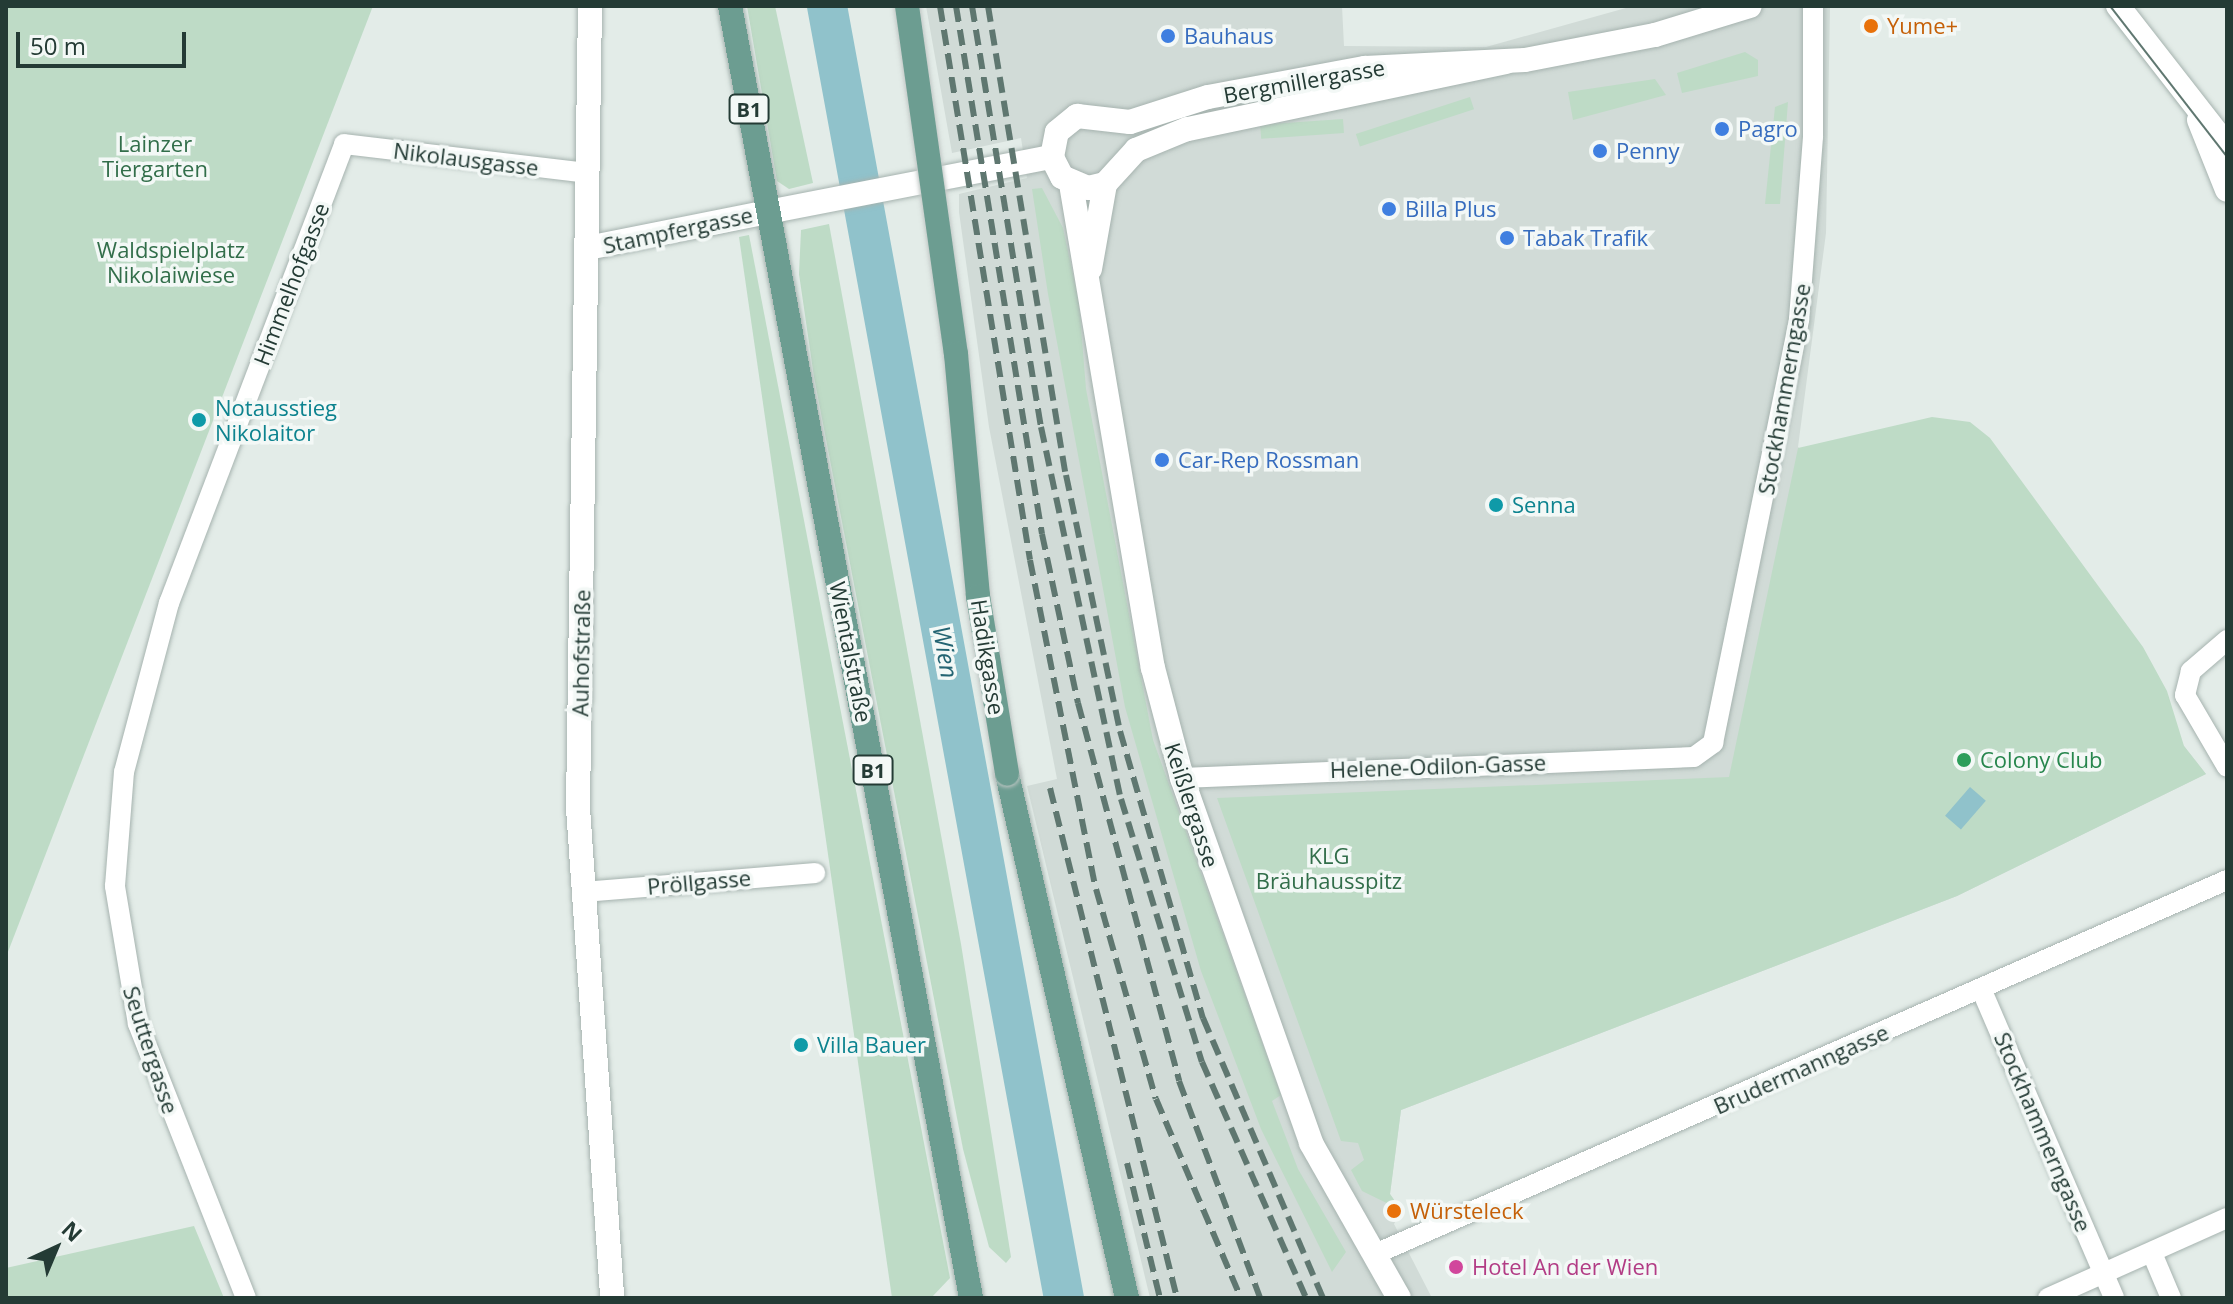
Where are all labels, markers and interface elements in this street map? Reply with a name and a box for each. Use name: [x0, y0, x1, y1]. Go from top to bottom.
place label: Yume+: [1887, 13, 1958, 39]
scale bar: [20, 16, 190, 66]
marker: Yume+: [1862, 17, 1880, 35]
place label: Bauhaus: [1184, 23, 1274, 49]
marker: Bauhaus: [1159, 27, 1177, 45]
text: 50 m: [30, 29, 86, 62]
street label: Bergmillergasse: [1221, 54, 1387, 108]
road number: B1: [727, 93, 771, 125]
place label: Pagro: [1738, 116, 1798, 142]
marker: Pagro: [1713, 120, 1731, 138]
park label: Lainzer Tiergarten: [102, 130, 208, 182]
street label: Nikolausgasse: [392, 137, 540, 181]
place label: Penny: [1616, 138, 1680, 164]
marker: Penny: [1591, 142, 1609, 160]
place label: Billa Plus: [1405, 196, 1497, 222]
street label: Himmelhofgasse: [248, 199, 334, 369]
marker: Billa Plus: [1380, 200, 1398, 218]
street label: Stampfergasse: [601, 201, 755, 259]
place label: Tabak Trafik: [1523, 225, 1648, 251]
marker: Tabak Trafik: [1498, 229, 1516, 247]
park label: Waldspielplatz Nikolaiwiese: [97, 236, 245, 288]
street label: Stockhammerngasse: [1752, 281, 1816, 497]
place label: Notausstieg Nikolaitor: [215, 394, 337, 446]
marker: Notausstieg Nikolaitor: [190, 411, 208, 429]
place label: Car-Rep Rossman: [1178, 447, 1359, 473]
marker: Car-Rep Rossman: [1153, 451, 1171, 469]
place label: Senna: [1512, 492, 1576, 518]
marker: Senna: [1487, 496, 1505, 514]
street label: Wientalstraße: [824, 579, 878, 725]
street label: Auhofstraße: [567, 589, 595, 717]
street label: Hadikgasse: [966, 597, 1010, 717]
water label: Wien: [927, 624, 965, 680]
street label: Keißlergasse: [1159, 739, 1225, 871]
place label: Colony Club: [1980, 747, 2102, 773]
street label: Helene-Odilon-Gasse: [1329, 749, 1547, 783]
marker: Colony Club: [1955, 751, 1973, 769]
road number: B1: [851, 754, 895, 786]
park label: KLG Bräuhausspitz: [1256, 842, 1402, 894]
street label: Pröllgasse: [646, 864, 752, 900]
street label: Seuttergasse: [118, 983, 184, 1117]
street label: Brudermanngasse: [1709, 1019, 1893, 1119]
street label: Stockhammerngasse: [1989, 1028, 2097, 1236]
place label: Villa Bauer: [817, 1032, 926, 1058]
marker: Villa Bauer: [792, 1036, 810, 1054]
place label: Würsteleck: [1410, 1198, 1523, 1224]
marker: Würsteleck: [1385, 1202, 1403, 1220]
north arrow: [16, 1208, 96, 1288]
text: N: [56, 1214, 90, 1248]
place label: Hotel An der Wien: [1472, 1254, 1658, 1280]
marker: Hotel An der Wien: [1447, 1258, 1465, 1276]

